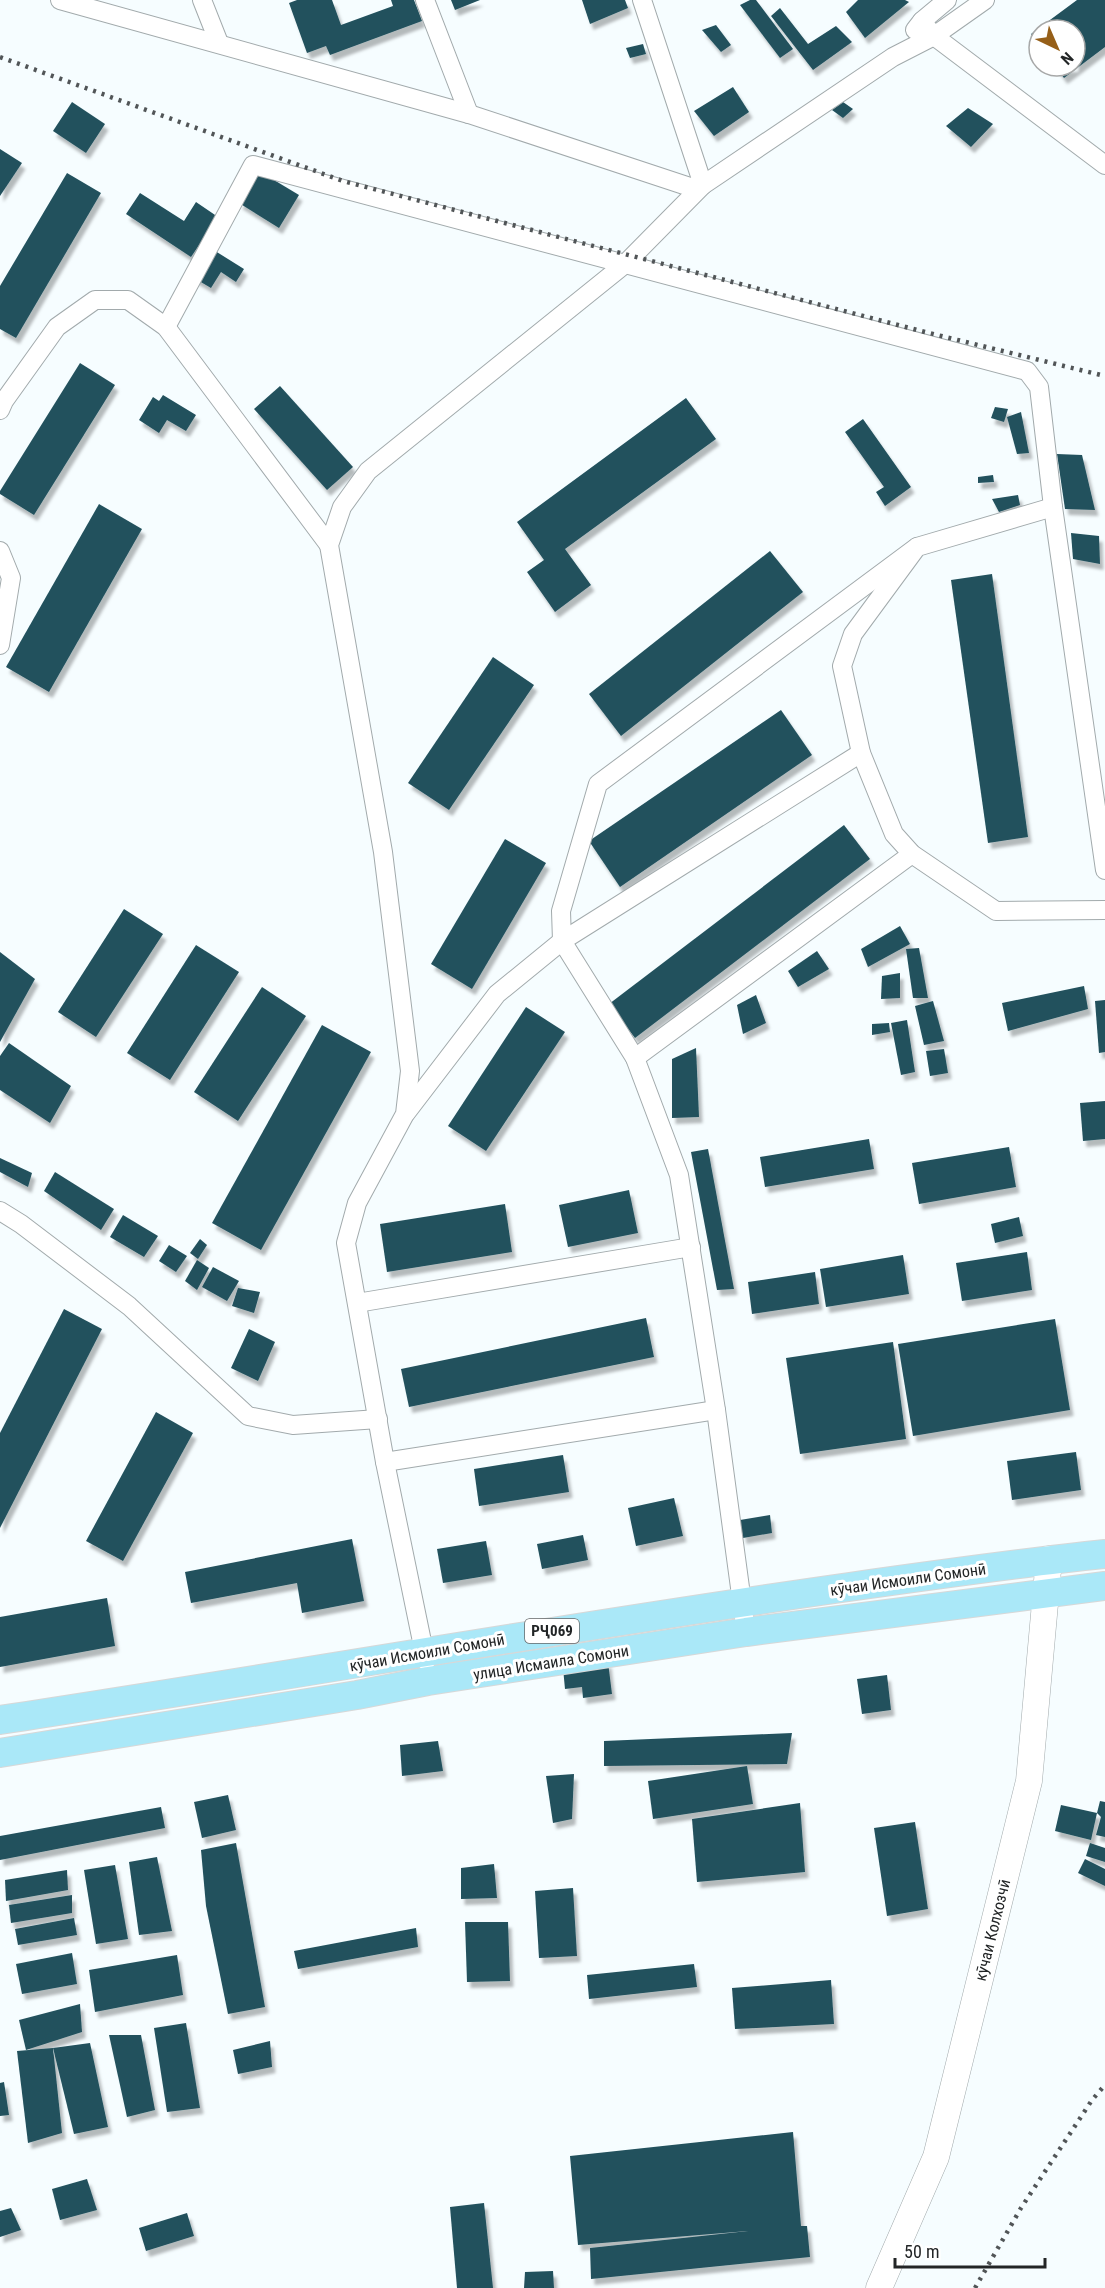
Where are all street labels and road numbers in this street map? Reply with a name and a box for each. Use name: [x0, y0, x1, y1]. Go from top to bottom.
street label: кӯчаи Исмоили Сомонӣ: [829, 1559, 987, 1600]
road number: РҶ069: [525, 1619, 579, 1643]
street label: кӯчаи Исмоили Сомонӣ: [348, 1629, 506, 1675]
street label: улица Исмаила Сомони: [472, 1641, 630, 1684]
street label: кӯчаи Колхозчӣ: [971, 1877, 1014, 1983]

